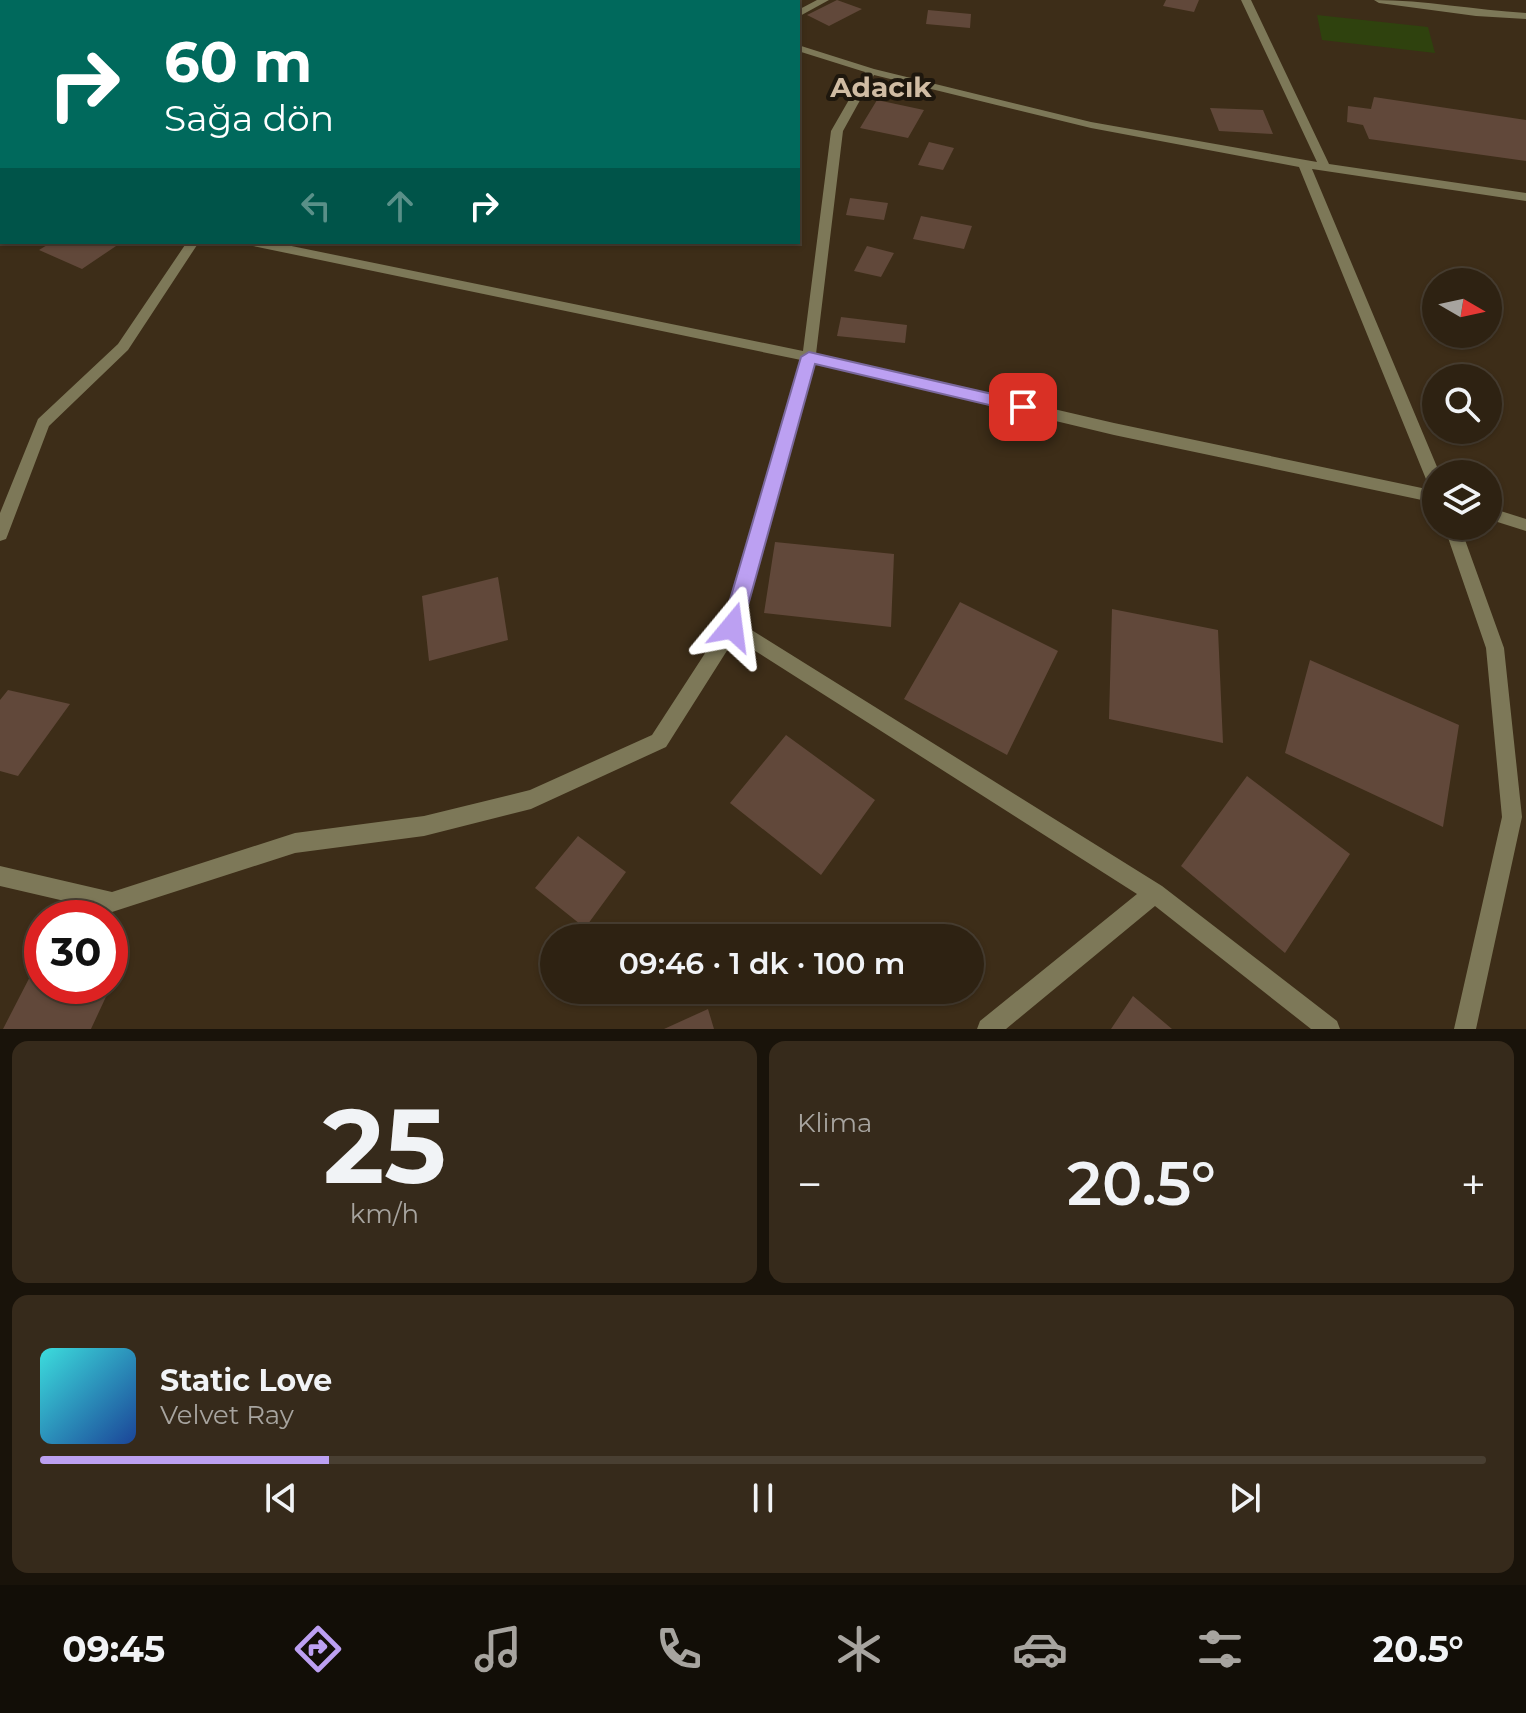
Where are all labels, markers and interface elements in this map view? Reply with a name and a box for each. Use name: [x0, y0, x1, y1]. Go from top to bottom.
text: 60 m: [164, 28, 312, 96]
icon: right: [32, 32, 136, 136]
district label: Adacık: [829, 70, 932, 104]
text: Sağa dön: [164, 96, 334, 140]
icon: left: [294, 184, 338, 228]
icon: ahead: [378, 184, 422, 228]
icon: right: [462, 184, 506, 228]
north arrow: [1422, 268, 1502, 348]
map controls: [1422, 268, 1502, 540]
button: search: [1422, 364, 1502, 444]
pin: [989, 373, 1057, 441]
icon: arrive: [1001, 385, 1045, 429]
button: layers: [1422, 460, 1502, 540]
position arrow: [690, 585, 774, 669]
speed limit sign: 30: [24, 900, 128, 1004]
text: 09:46 · 1 dk · 100 m: [619, 945, 905, 982]
text: 25: [323, 1082, 446, 1209]
text: Klima: [797, 1107, 872, 1139]
text: 20.5°: [1067, 1147, 1216, 1220]
text: −: [797, 1157, 822, 1211]
text: +: [1461, 1157, 1486, 1211]
text: km/h: [350, 1198, 419, 1230]
text: Static Love: [160, 1362, 332, 1399]
text: Velvet Ray: [160, 1399, 294, 1431]
icon: previous: [259, 1476, 303, 1520]
icon: pause: [741, 1476, 785, 1520]
icon: next: [1223, 1476, 1267, 1520]
icon: directions: [290, 1621, 346, 1677]
icon: music: [470, 1621, 526, 1677]
icon: phone: [651, 1621, 707, 1677]
icon: climate: [831, 1621, 887, 1677]
icon: car: [1012, 1621, 1068, 1677]
icon: filters: [1192, 1621, 1248, 1677]
text: 09:45: [62, 1627, 165, 1671]
text: 20.5°: [1373, 1627, 1464, 1671]

